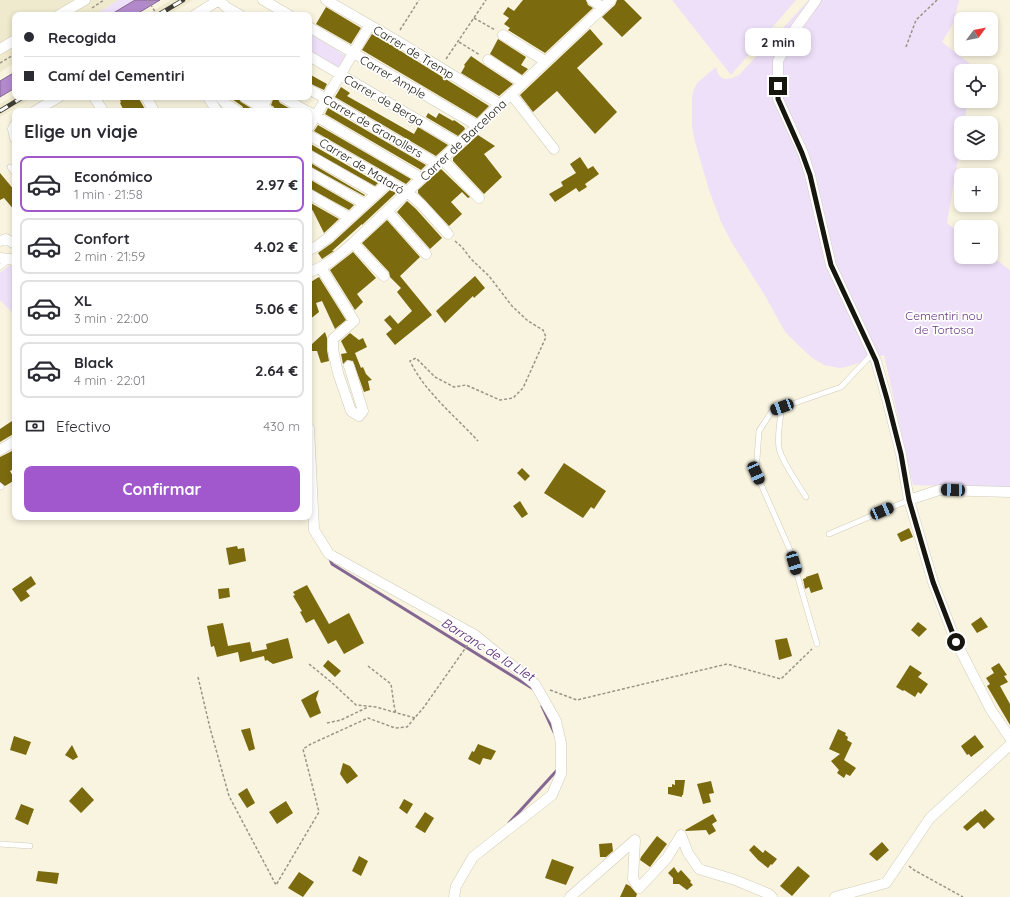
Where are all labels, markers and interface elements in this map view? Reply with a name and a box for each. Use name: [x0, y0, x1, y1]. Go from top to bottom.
north arrow: [954, 12, 998, 56]
map controls: [954, 12, 998, 264]
street label: Carrer de Tremp: [371, 22, 457, 82]
text: Recogida: [48, 28, 116, 47]
callout: 2 min: [745, 28, 811, 56]
text: 2 min: [761, 34, 795, 50]
street label: Carrer Ample: [357, 52, 429, 102]
button: locate: [954, 64, 998, 108]
text: Camí del Cementiri: [48, 66, 185, 85]
street label: Carrer de Berga: [341, 71, 427, 129]
route end: [769, 77, 787, 95]
street label: Carrer de Granollers: [320, 91, 426, 161]
street label: Carrer de Barcelona: [417, 96, 509, 184]
button: layers: [954, 116, 998, 160]
text: Elige un viaje: [24, 120, 138, 143]
street label: Carrer de Mataró: [317, 135, 407, 197]
icon: car: [26, 166, 62, 202]
text: Económico: [74, 167, 153, 186]
button: +: [954, 168, 998, 212]
text: 2.97 €: [256, 175, 298, 194]
text: 1 min · 21:58: [74, 186, 143, 202]
button: −: [954, 220, 998, 264]
icon: car: [26, 228, 62, 264]
text: Confort: [74, 229, 130, 248]
text: 4.02 €: [254, 237, 298, 256]
text: 2 min · 21:59: [74, 248, 145, 264]
icon: car: [26, 290, 62, 326]
text: XL: [74, 291, 92, 310]
text: 5.06 €: [255, 299, 298, 318]
park label: Cementiri nou de Tortosa: [905, 308, 983, 337]
text: 3 min · 22:00: [74, 310, 148, 326]
icon: car: [26, 352, 62, 388]
text: Black: [74, 353, 114, 372]
text: 2.64 €: [255, 361, 298, 380]
text: 4 min · 22:01: [74, 372, 146, 388]
car: [769, 397, 795, 417]
icon: cash: [24, 415, 46, 437]
text: Efectivo: [56, 417, 111, 436]
text: 430 m: [263, 418, 300, 434]
car: [746, 460, 766, 486]
button: Confirmar: [24, 466, 300, 512]
car: [941, 484, 965, 496]
car: [869, 501, 895, 521]
car: [785, 550, 803, 576]
water label: Barranc de la Llet: [439, 614, 539, 685]
route start: [947, 633, 965, 651]

